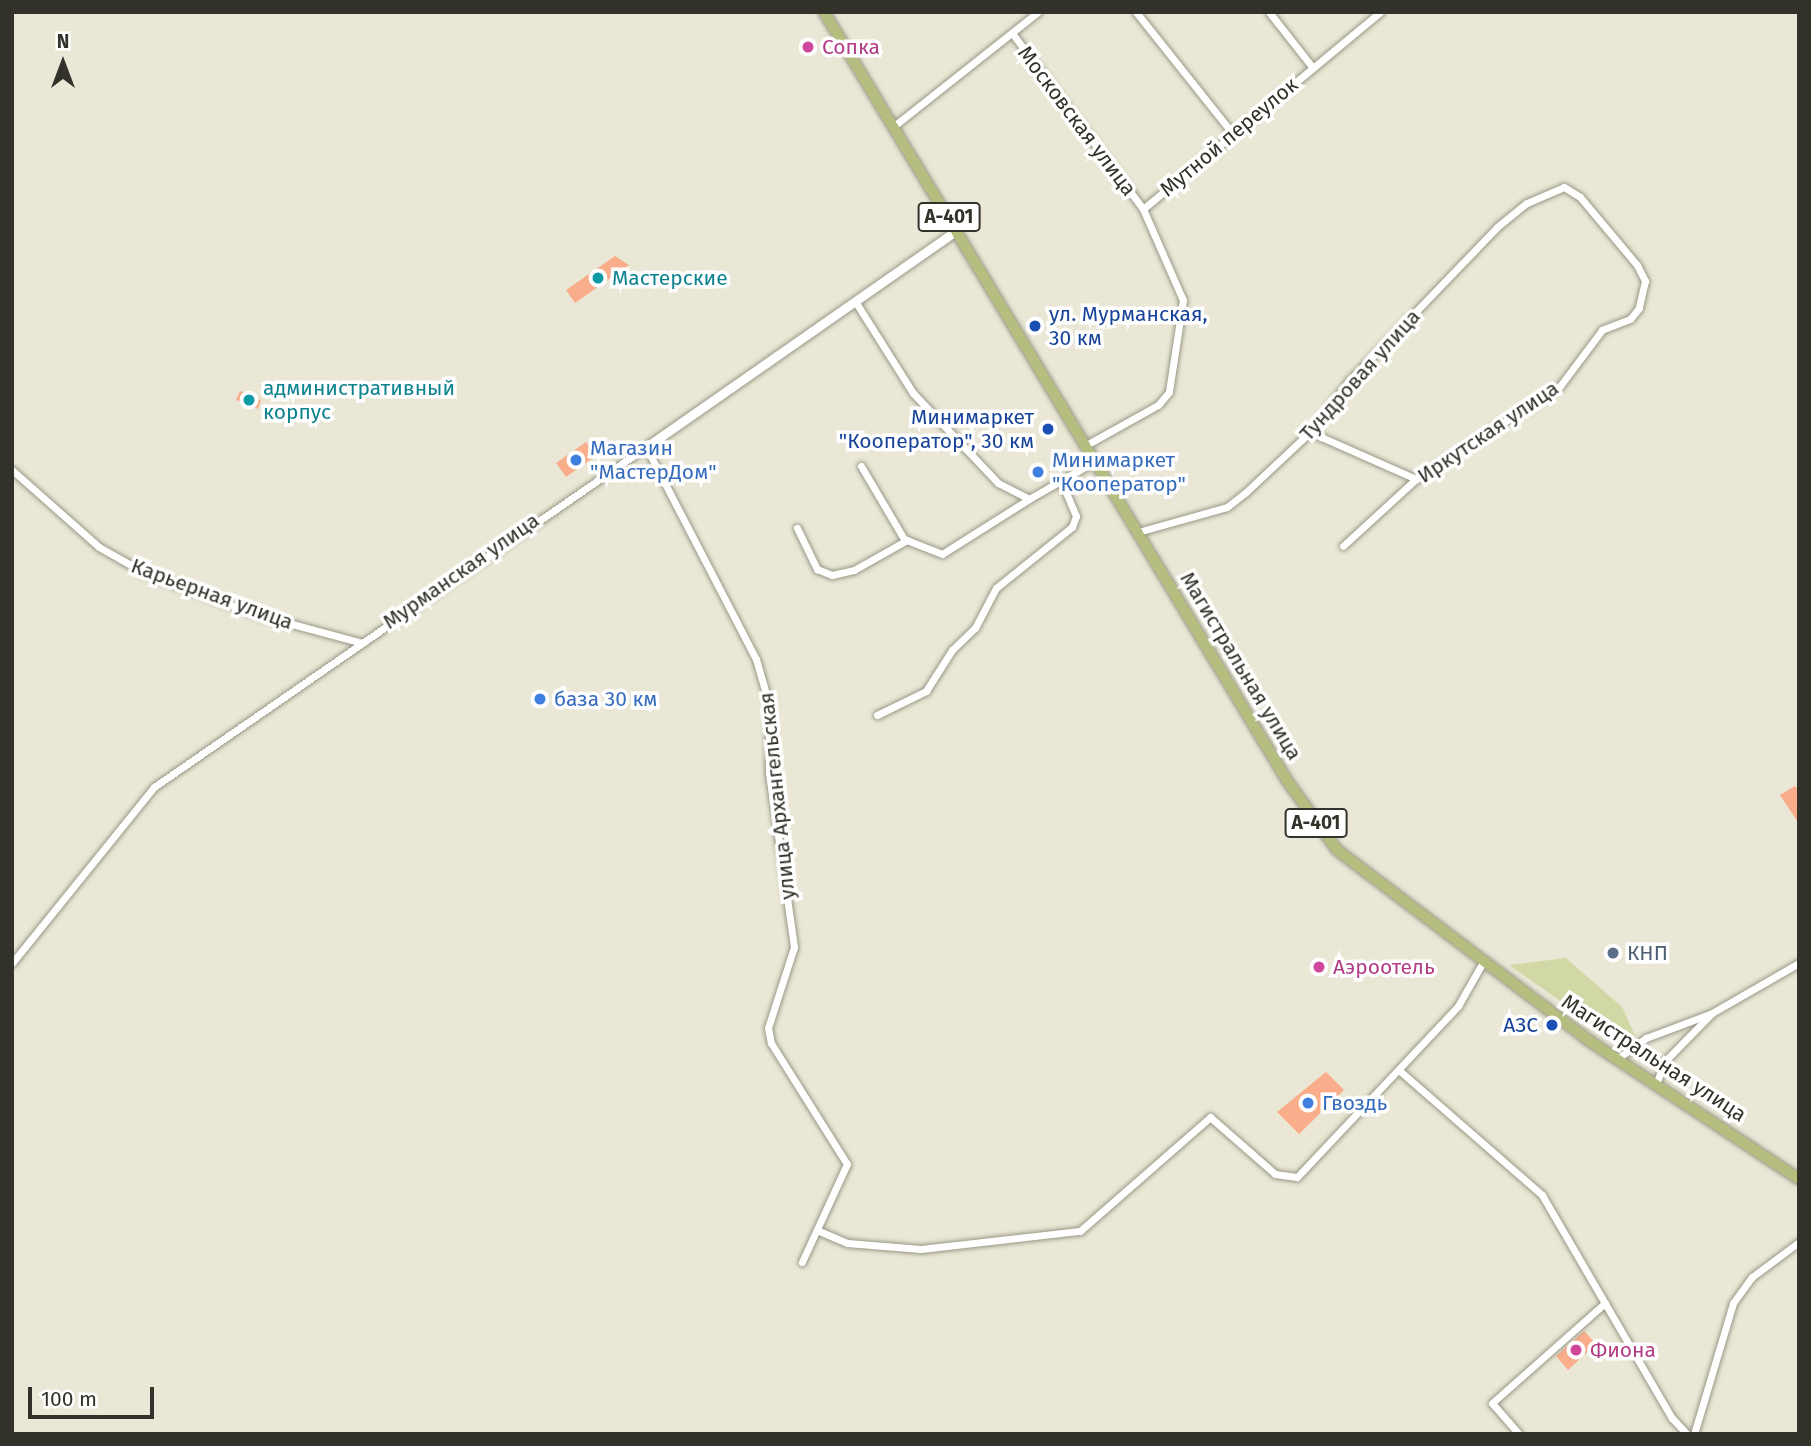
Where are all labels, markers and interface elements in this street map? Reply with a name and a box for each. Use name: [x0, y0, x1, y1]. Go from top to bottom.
north arrow: [28, 28, 98, 98]
text: N: [57, 30, 69, 53]
place label: Сопка: [822, 34, 880, 60]
marker: Сопка: [800, 39, 816, 55]
street label: Московская улица: [1012, 41, 1142, 201]
street label: Мутной переулок: [1155, 72, 1303, 202]
road number: А-401: [918, 202, 981, 232]
place label: Мастерские: [612, 265, 728, 291]
marker: Мастерские: [590, 270, 606, 286]
place label: ул. Мурманская, 30 км: [1049, 301, 1208, 351]
street label: Тундровая улица: [1294, 304, 1426, 446]
marker: ул. Мурманская, 30 км: [1027, 318, 1043, 334]
place label: административный корпус: [263, 375, 455, 425]
street label: Иркутская улица: [1413, 376, 1563, 488]
marker: административный корпус: [241, 392, 257, 408]
place label: Минимаркет "Кооператор", 30 км: [839, 404, 1034, 454]
marker: Минимаркет "Кооператор", 30 км: [1040, 421, 1056, 437]
place label: Магазин "МастерДом": [590, 435, 717, 485]
place label: Минимаркет "Кооператор": [1052, 447, 1186, 497]
marker: Магазин "МастерДом": [568, 452, 584, 468]
marker: Минимаркет "Кооператор": [1030, 464, 1046, 480]
street label: Мурманская улица: [378, 508, 544, 634]
street label: Карьерная улица: [128, 553, 296, 635]
street label: Магистральная улица: [1175, 567, 1307, 765]
place label: база 30 км: [554, 686, 657, 712]
marker: база 30 км: [532, 691, 548, 707]
street label: улица Архангельская: [754, 691, 800, 901]
road number: А-401: [1284, 808, 1348, 838]
place label: КНП: [1627, 940, 1668, 966]
marker: КНП: [1605, 945, 1621, 961]
place label: Аэроотель: [1333, 954, 1435, 980]
marker: Аэроотель: [1311, 959, 1327, 975]
street label: Магистральная улица: [1557, 989, 1751, 1127]
place label: АЗС: [1503, 1012, 1538, 1038]
marker: АЗС: [1544, 1017, 1560, 1033]
place label: Гвоздь: [1322, 1090, 1387, 1116]
marker: Гвоздь: [1300, 1095, 1316, 1111]
place label: Фиона: [1590, 1337, 1656, 1363]
marker: Фиона: [1568, 1342, 1584, 1358]
scale bar: [32, 1372, 158, 1416]
text: 100 m: [41, 1386, 97, 1412]

